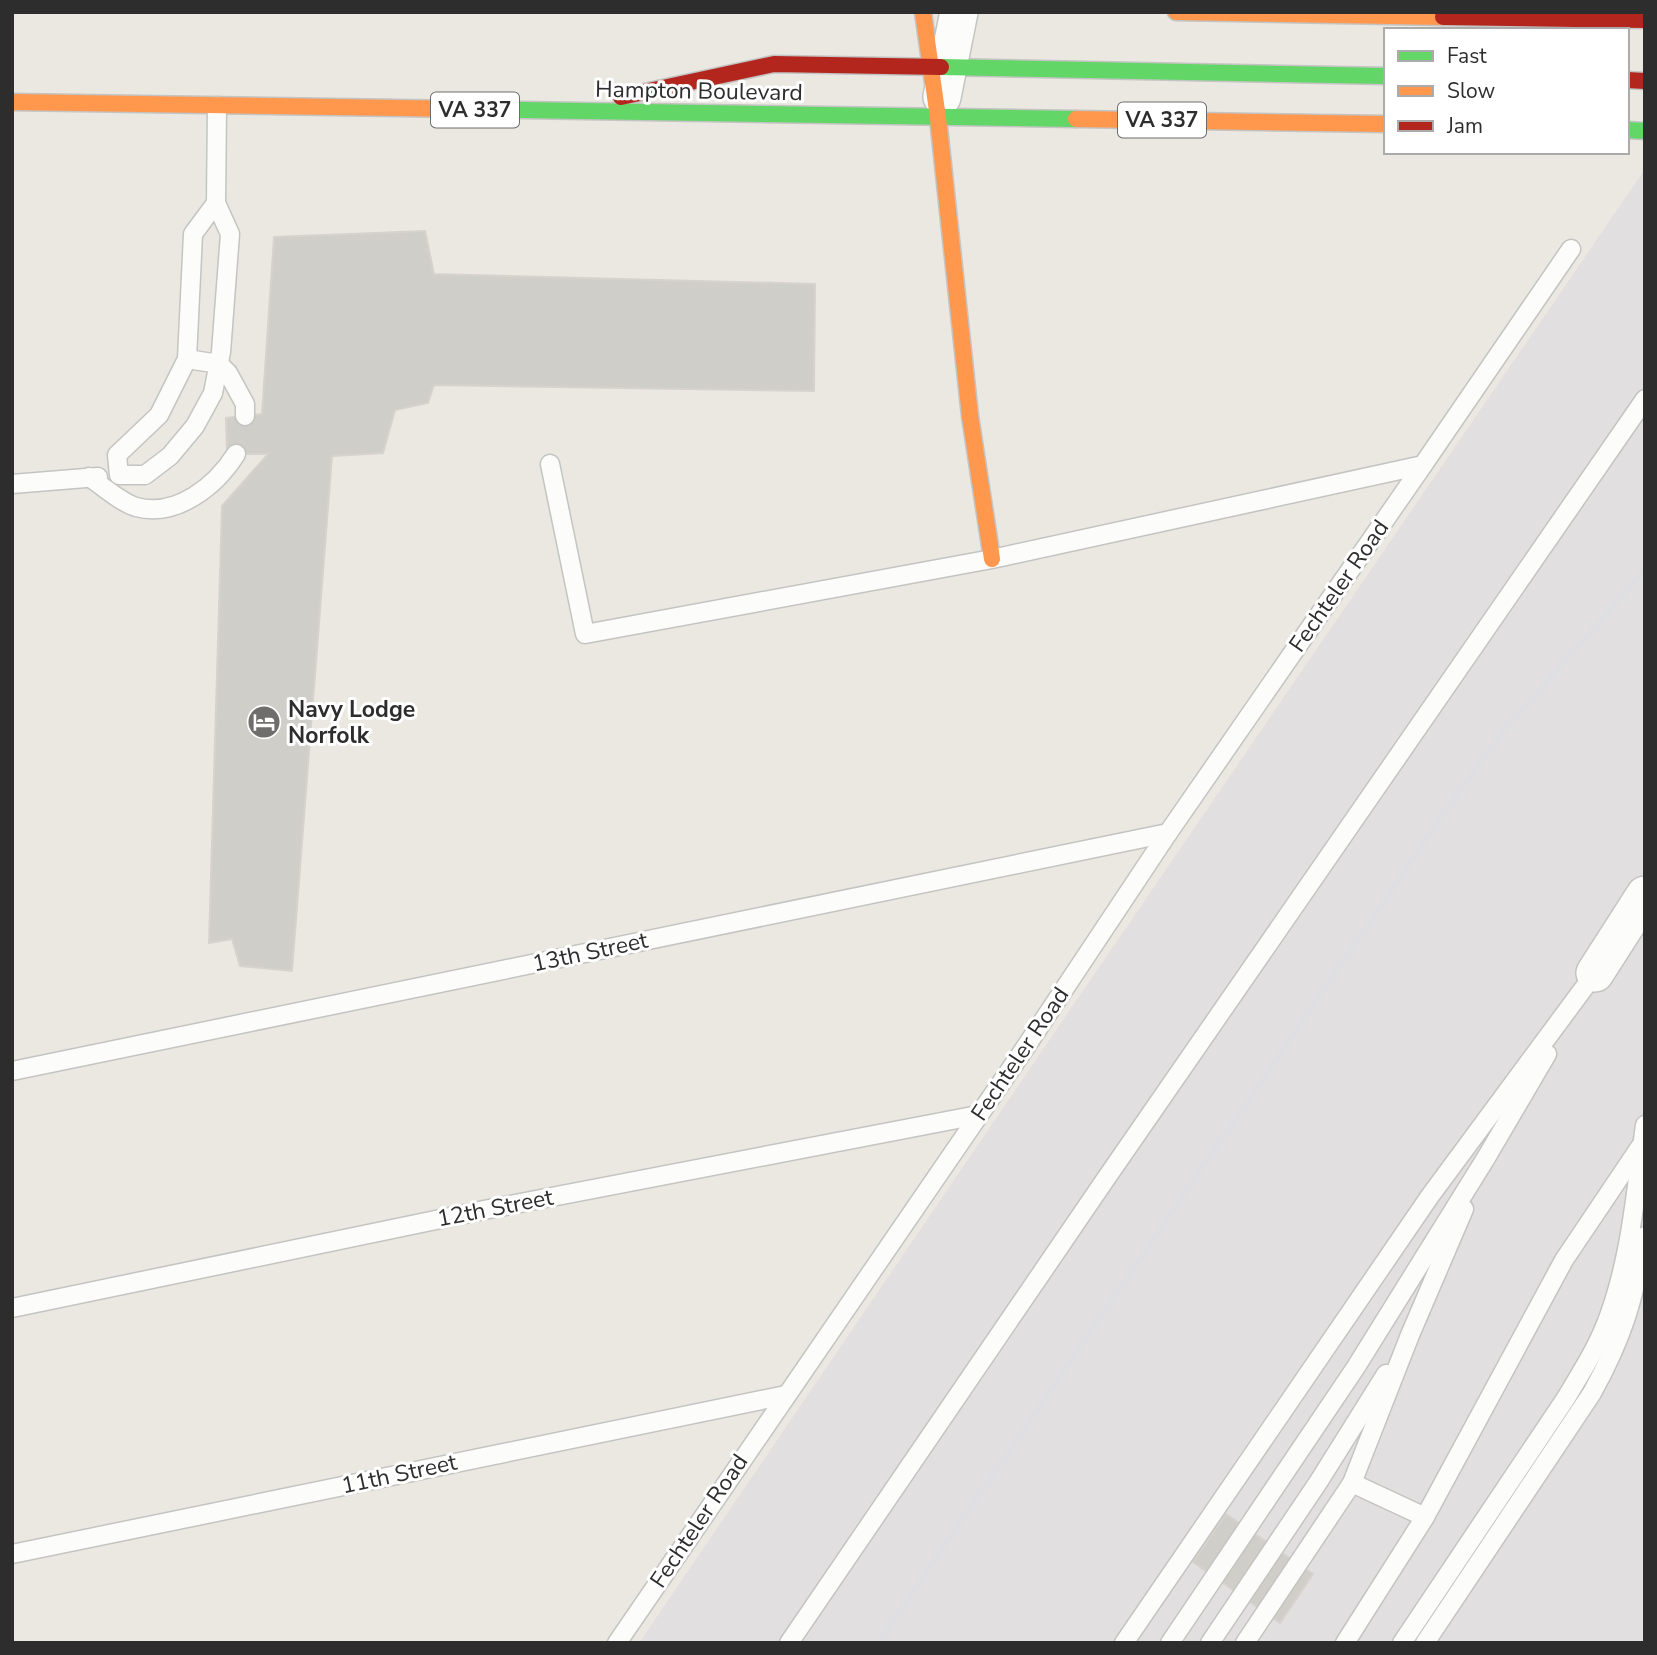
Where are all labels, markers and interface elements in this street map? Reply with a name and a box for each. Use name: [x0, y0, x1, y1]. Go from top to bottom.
legend: [1384, 28, 1629, 154]
text: Fast: [1447, 42, 1487, 70]
street label: Hampton Boulevard: [595, 74, 803, 108]
text: Slow: [1447, 77, 1496, 105]
road number: VA 337: [431, 92, 519, 128]
road number: VA 337: [1118, 102, 1206, 138]
text: Jam: [1446, 112, 1483, 140]
street label: Fechteler Road: [1282, 514, 1396, 658]
place label: Navy Lodge Norfolk: [288, 694, 415, 751]
hotel icon: Navy Lodge Norfolk: [245, 703, 283, 741]
street label: 13th Street: [529, 924, 652, 979]
street label: Fechteler Road: [964, 981, 1076, 1127]
street label: 12th Street: [434, 1181, 556, 1234]
street label: 11th Street: [338, 1446, 461, 1501]
street label: Fechteler Road: [643, 1448, 755, 1594]

